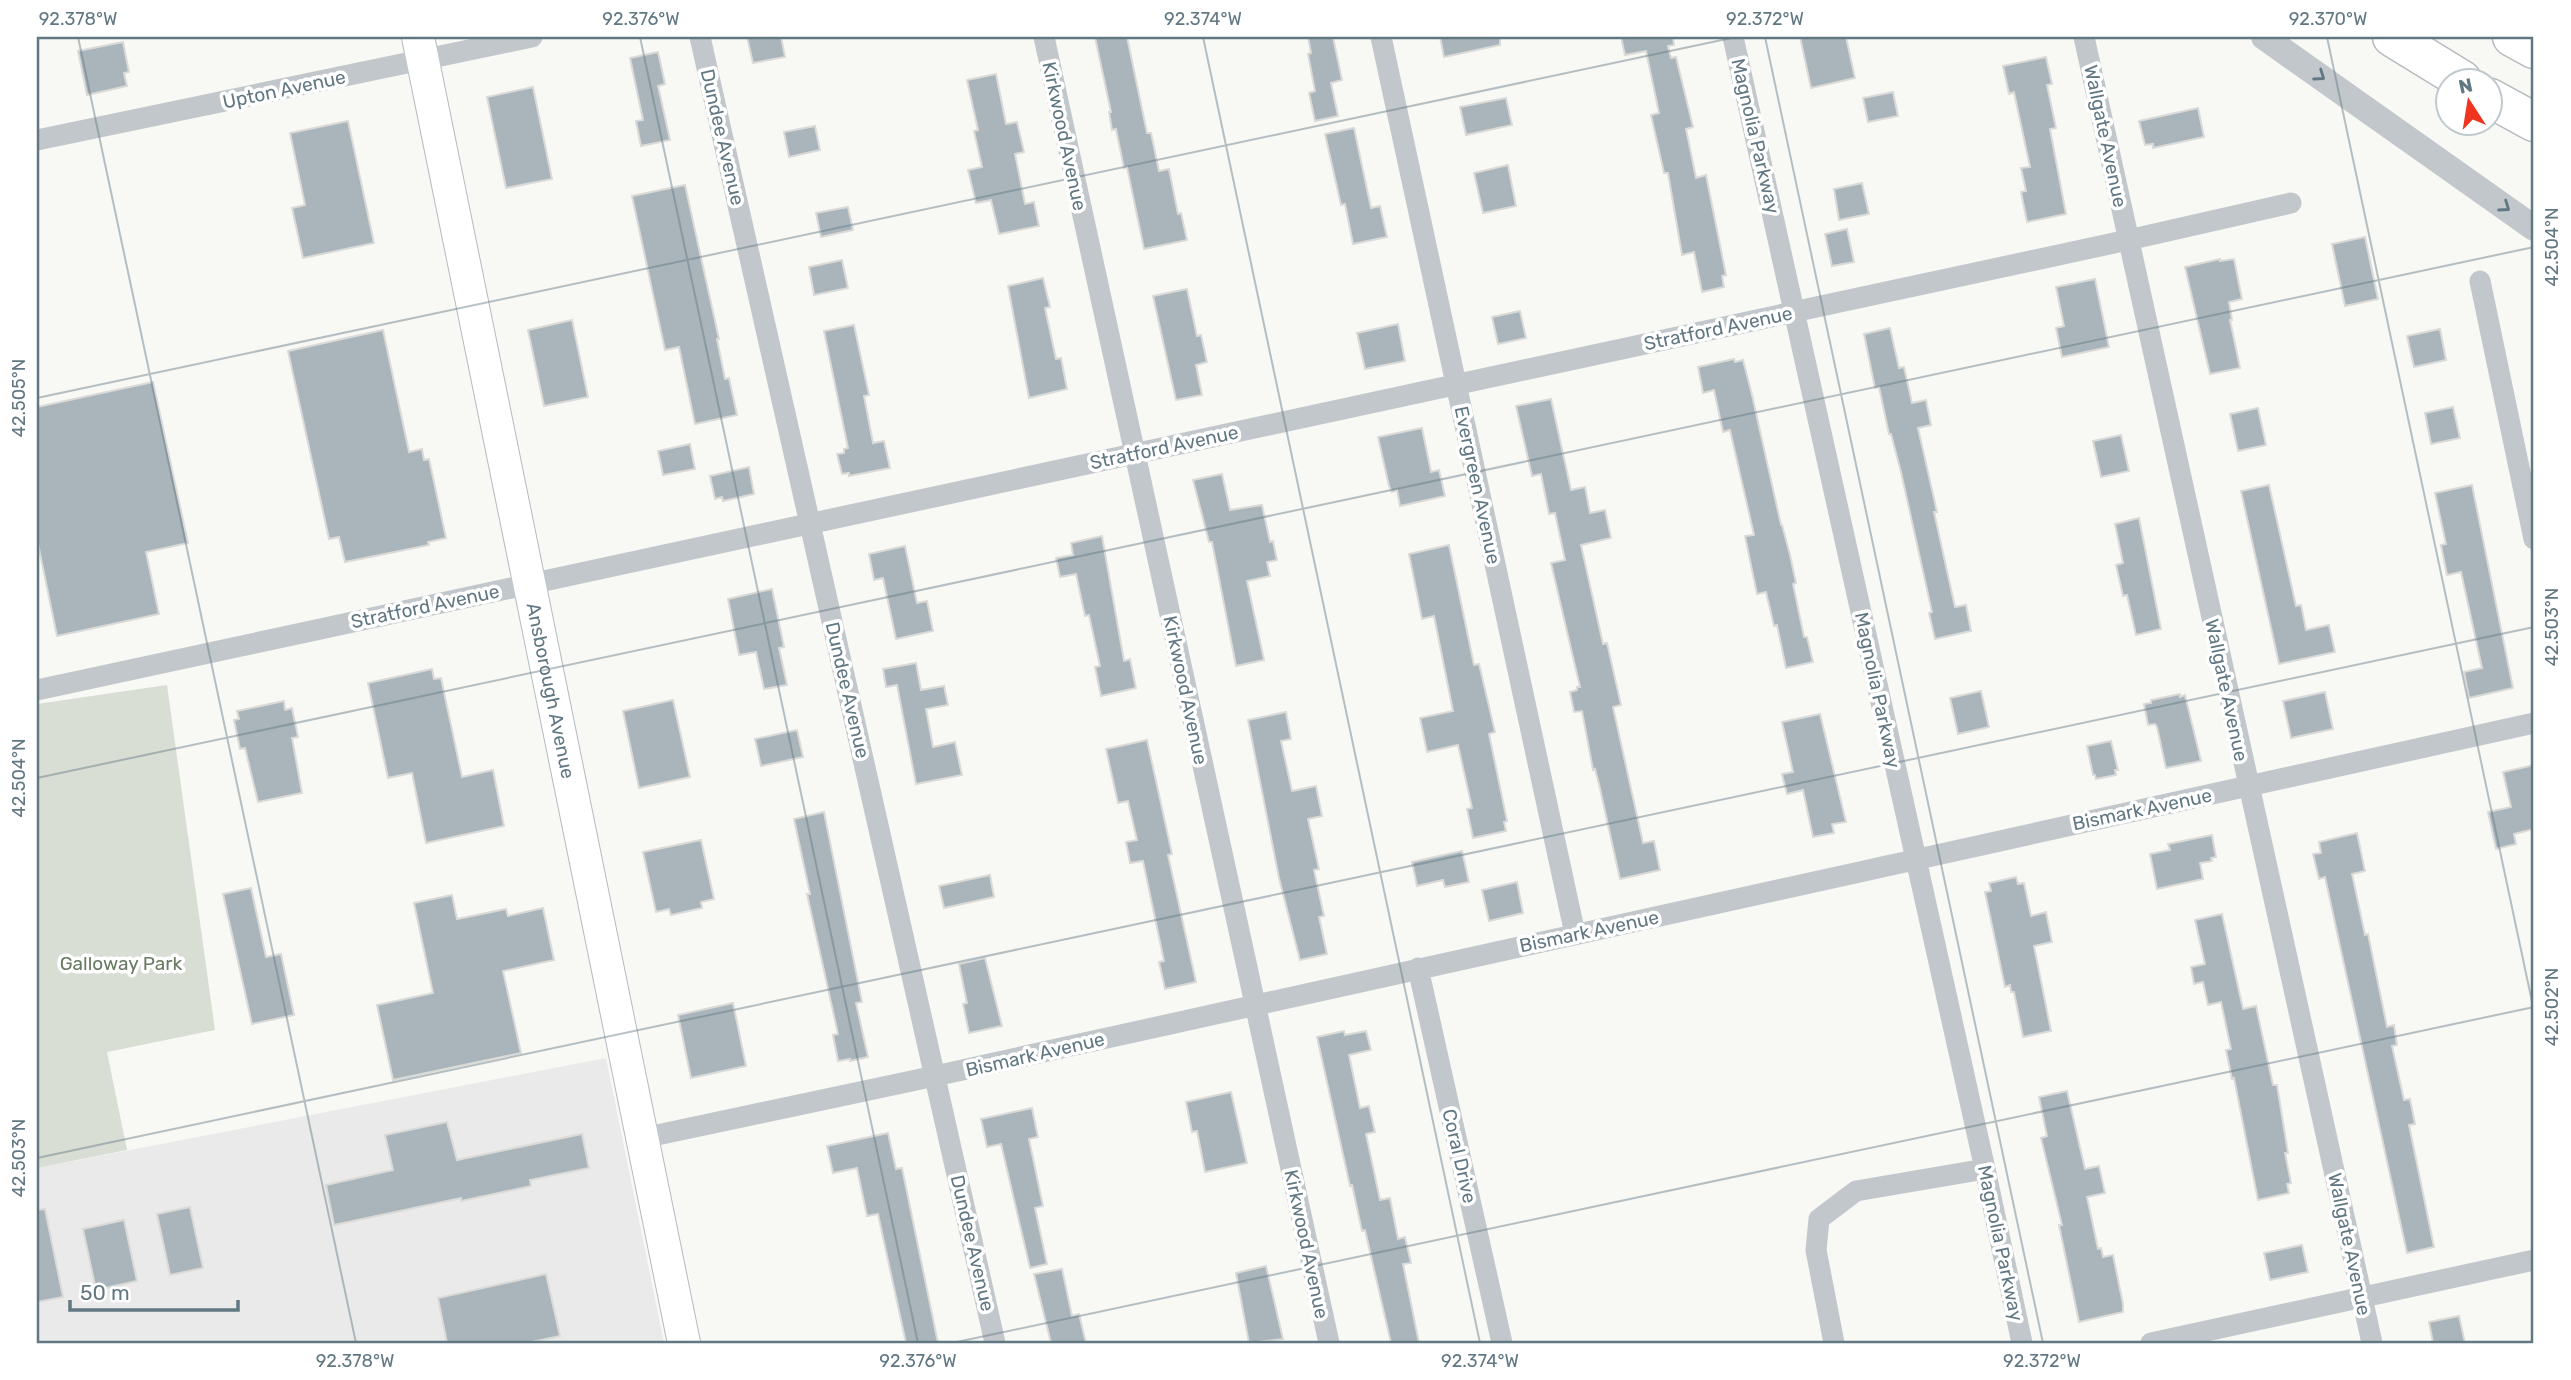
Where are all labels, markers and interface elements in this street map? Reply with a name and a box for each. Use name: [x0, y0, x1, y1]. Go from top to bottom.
text: 92.378°W: [39, 8, 117, 30]
text: 92.376°W: [602, 8, 680, 30]
text: 92.374°W: [1164, 8, 1242, 30]
text: 92.372°W: [1726, 8, 1804, 30]
text: 92.370°W: [2289, 8, 2367, 30]
street label: Magnolia Parkway: [1726, 56, 1785, 216]
street label: Kirkwood Avenue: [1037, 59, 1092, 213]
street label: Wallgate Avenue: [2079, 63, 2132, 209]
street label: Upton Avenue: [221, 65, 348, 114]
north arrow: [2434, 66, 2504, 136]
street label: Dundee Avenue: [696, 67, 749, 208]
one-way arrow: [2312, 68, 2325, 80]
text: N: [2456, 73, 2475, 99]
one-way arrow: [2497, 199, 2510, 211]
text: 42.504°N: [2541, 207, 2563, 287]
street label: Stratford Avenue: [1642, 302, 1794, 355]
text: 42.505°N: [8, 359, 30, 437]
street label: Evergreen Avenue: [1450, 404, 1505, 566]
street label: Stratford Avenue: [1088, 421, 1240, 474]
street label: Stratford Avenue: [349, 580, 501, 633]
text: 42.503°N: [2541, 588, 2563, 666]
street label: Ansborough Avenue: [521, 601, 580, 781]
street label: Magnolia Parkway: [1850, 610, 1905, 770]
street label: Kirkwood Avenue: [1158, 613, 1213, 767]
street label: Wallgate Avenue: [2200, 617, 2253, 763]
street label: Dundee Avenue: [821, 620, 874, 761]
text: 42.504°N: [8, 738, 30, 818]
street label: Bismark Avenue: [2070, 783, 2214, 835]
street label: Bismark Avenue: [1517, 905, 1661, 957]
park label: Galloway Park: [60, 952, 183, 975]
text: 42.502°N: [2541, 968, 2563, 1046]
street label: Bismark Avenue: [963, 1027, 1107, 1082]
street label: Coral Drive: [1437, 1107, 1482, 1206]
text: 42.503°N: [8, 1119, 30, 1197]
street label: Magnolia Parkway: [1973, 1163, 2028, 1323]
street label: Kirkwood Avenue: [1279, 1167, 1334, 1321]
street label: Wallgate Avenue: [2323, 1171, 2376, 1317]
street label: Dundee Avenue: [946, 1173, 999, 1314]
scale bar: [70, 1268, 238, 1312]
text: 50 m: [80, 1280, 130, 1305]
text: 92.378°W: [316, 1350, 394, 1372]
text: 92.376°W: [879, 1350, 957, 1372]
text: 92.374°W: [1441, 1350, 1519, 1372]
text: 92.372°W: [2003, 1350, 2081, 1372]

